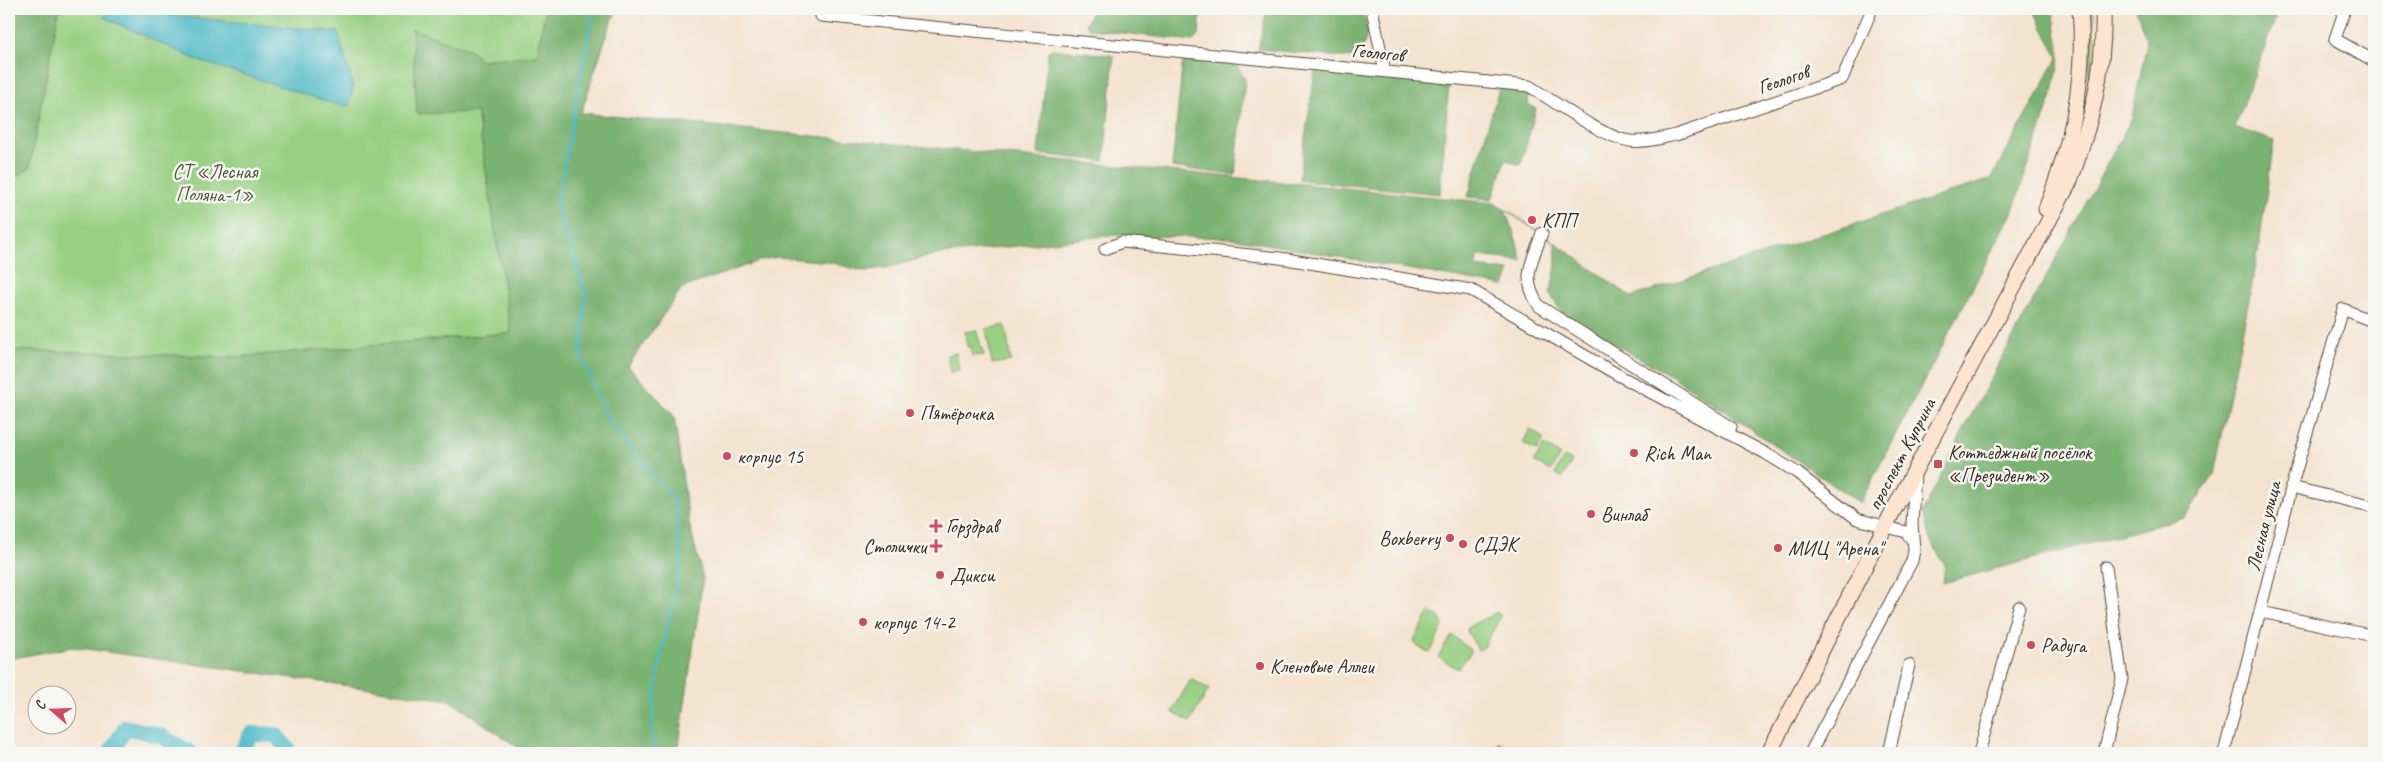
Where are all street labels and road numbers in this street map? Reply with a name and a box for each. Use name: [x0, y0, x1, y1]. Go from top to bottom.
street label: Геологов: [1351, 37, 1409, 68]
street label: Геологов: [1754, 58, 1816, 100]
street label: проспект Куприна: [1861, 392, 1942, 515]
street label: Лесная улица: [2240, 477, 2287, 574]

